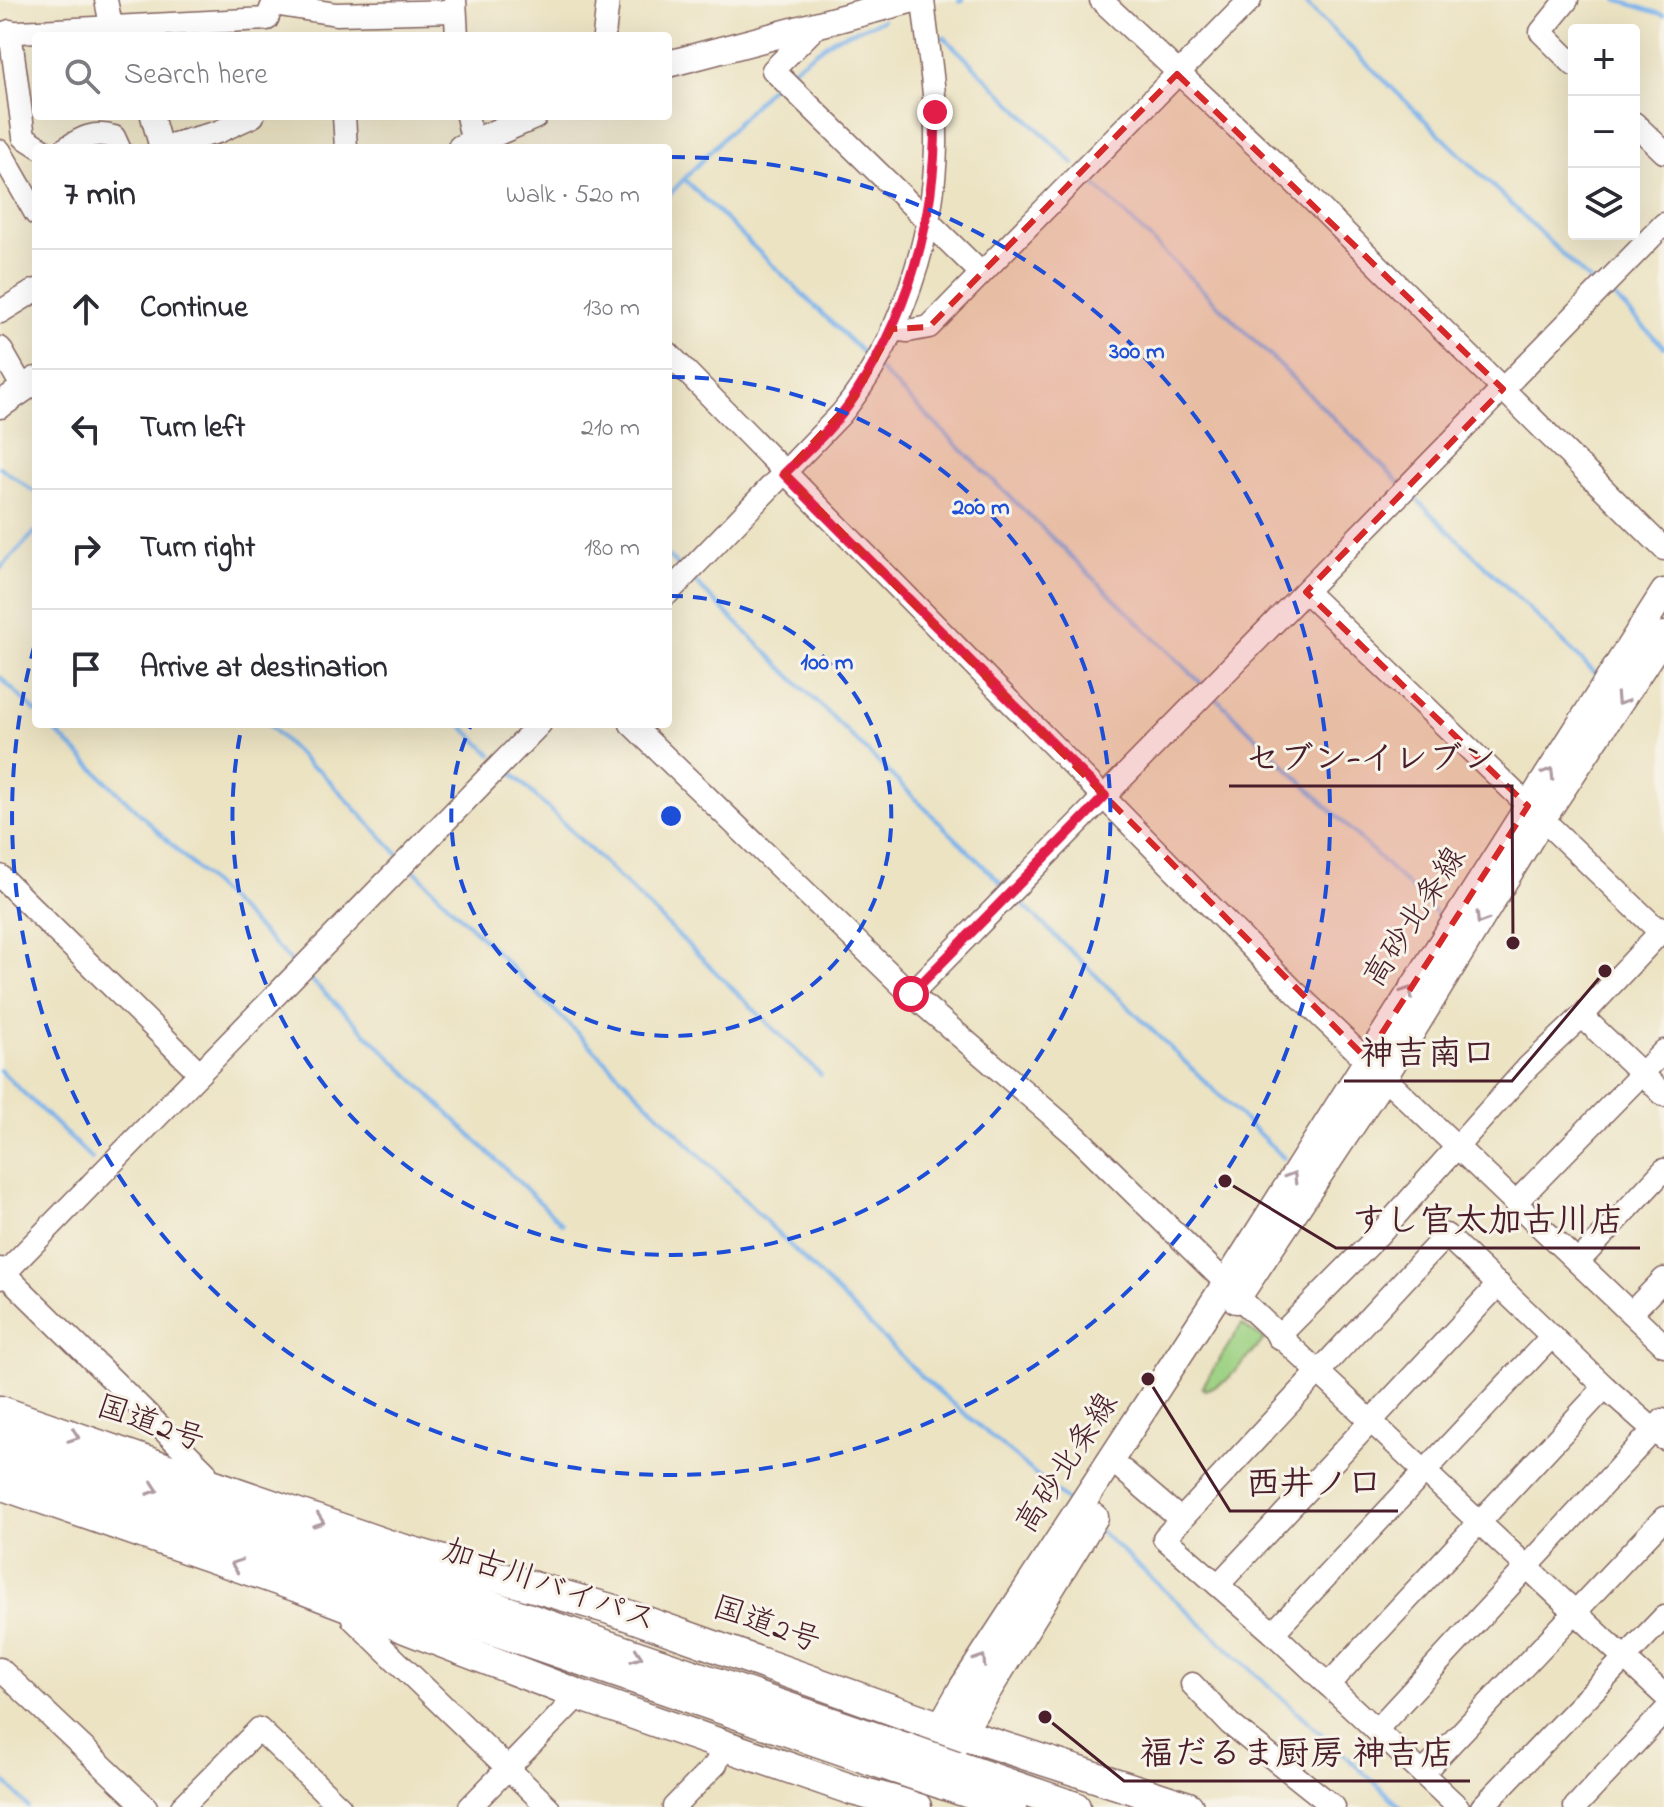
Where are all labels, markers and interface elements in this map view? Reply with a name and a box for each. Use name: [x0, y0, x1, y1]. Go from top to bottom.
map controls: [1568, 24, 1640, 240]
button: +: [1568, 24, 1640, 96]
search box: [32, 32, 672, 120]
icon: search: [60, 54, 104, 98]
text: Search here: [124, 54, 268, 98]
route end: [917, 94, 953, 130]
button: −: [1568, 96, 1640, 168]
button: layers: [1568, 168, 1640, 240]
text: 7 min: [64, 171, 136, 221]
text: Walk · 520 m: [506, 177, 640, 215]
icon: ahead: [64, 287, 108, 331]
text: Continue: [140, 287, 248, 331]
text: 130 m: [583, 290, 640, 328]
text: 300 m: [1108, 335, 1165, 370]
icon: left: [64, 407, 108, 451]
text: Turn left: [140, 407, 245, 451]
text: 210 m: [581, 410, 640, 448]
text: 200 m: [951, 491, 1010, 526]
icon: right: [64, 527, 108, 571]
text: Turn right: [140, 527, 255, 571]
text: 180 m: [584, 530, 640, 568]
text: 100 m: [801, 646, 854, 681]
icon: arrive: [64, 647, 108, 691]
text: Arrive at destination: [140, 647, 388, 691]
one-way arrow: [1616, 692, 1631, 706]
callout: セブン-イレブン: [1229, 728, 1512, 786]
text: セブン-イレブン: [1246, 736, 1496, 786]
one-way arrow: [1539, 768, 1554, 782]
centre of rings: [657, 802, 685, 830]
street label: 高砂北条線: [1353, 838, 1479, 998]
one-way arrow: [1475, 910, 1491, 925]
route start: [893, 976, 929, 1012]
one-way arrow: [1399, 986, 1414, 1001]
callout: 神吉南口: [1344, 1023, 1512, 1081]
text: 神吉南口: [1360, 1031, 1496, 1081]
one-way arrow: [1282, 1171, 1298, 1186]
callout: すし官太加古川店: [1336, 1190, 1640, 1248]
text: すし官太加古川店: [1352, 1198, 1624, 1248]
street label: 高砂北条線: [1005, 1384, 1131, 1544]
street label: 国道2号: [89, 1385, 211, 1465]
one-way arrow: [66, 1427, 80, 1443]
callout: 西井ノ口: [1230, 1453, 1398, 1511]
text: 西井ノ口: [1246, 1461, 1382, 1511]
one-way arrow: [145, 1480, 159, 1496]
one-way arrow: [312, 1512, 326, 1528]
street label: 加古川バイパス: [436, 1528, 662, 1646]
one-way arrow: [230, 1558, 244, 1575]
street label: 国道2号: [705, 1586, 827, 1666]
one-way arrow: [630, 1646, 644, 1662]
one-way arrow: [971, 1654, 986, 1668]
callout: 福だるま厨房 神吉店: [1124, 1723, 1470, 1781]
text: 福だるま厨房 神吉店: [1140, 1731, 1454, 1781]

